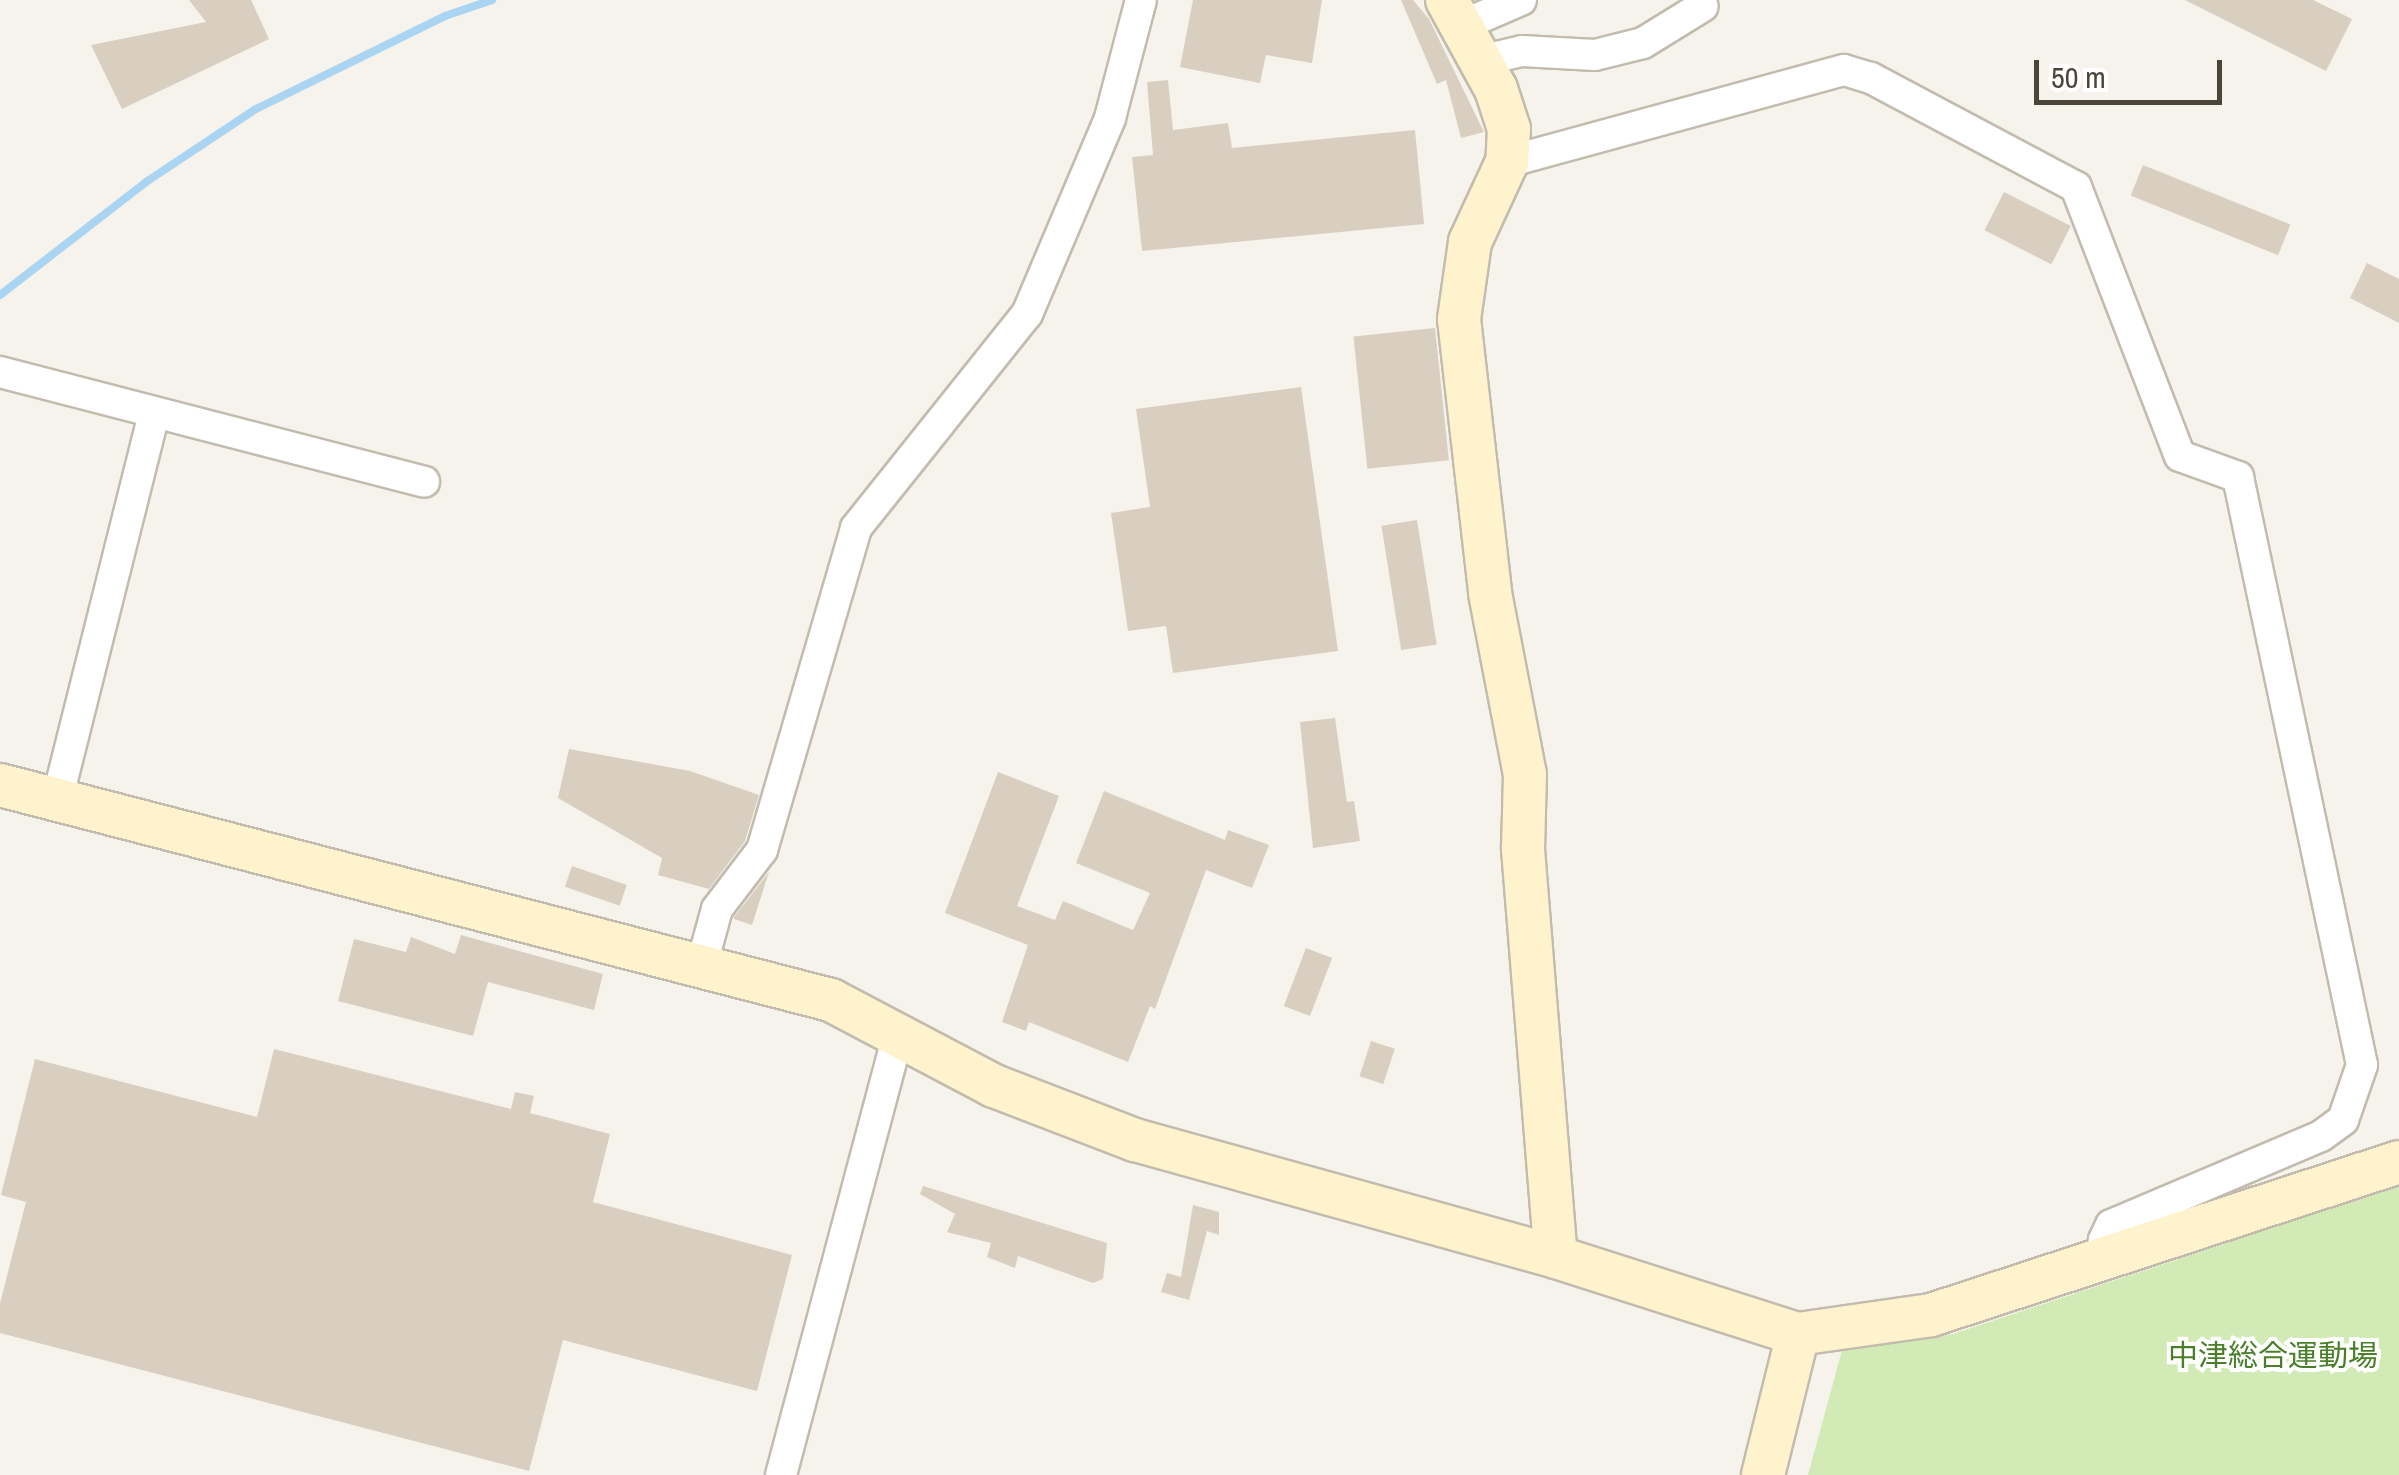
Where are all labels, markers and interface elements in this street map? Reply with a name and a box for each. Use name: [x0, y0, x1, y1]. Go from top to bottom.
scale bar: [2039, 40, 2226, 102]
text: 50 m: [2051, 57, 2106, 97]
park label: 中津総合運動場: [2168, 1337, 2378, 1373]

